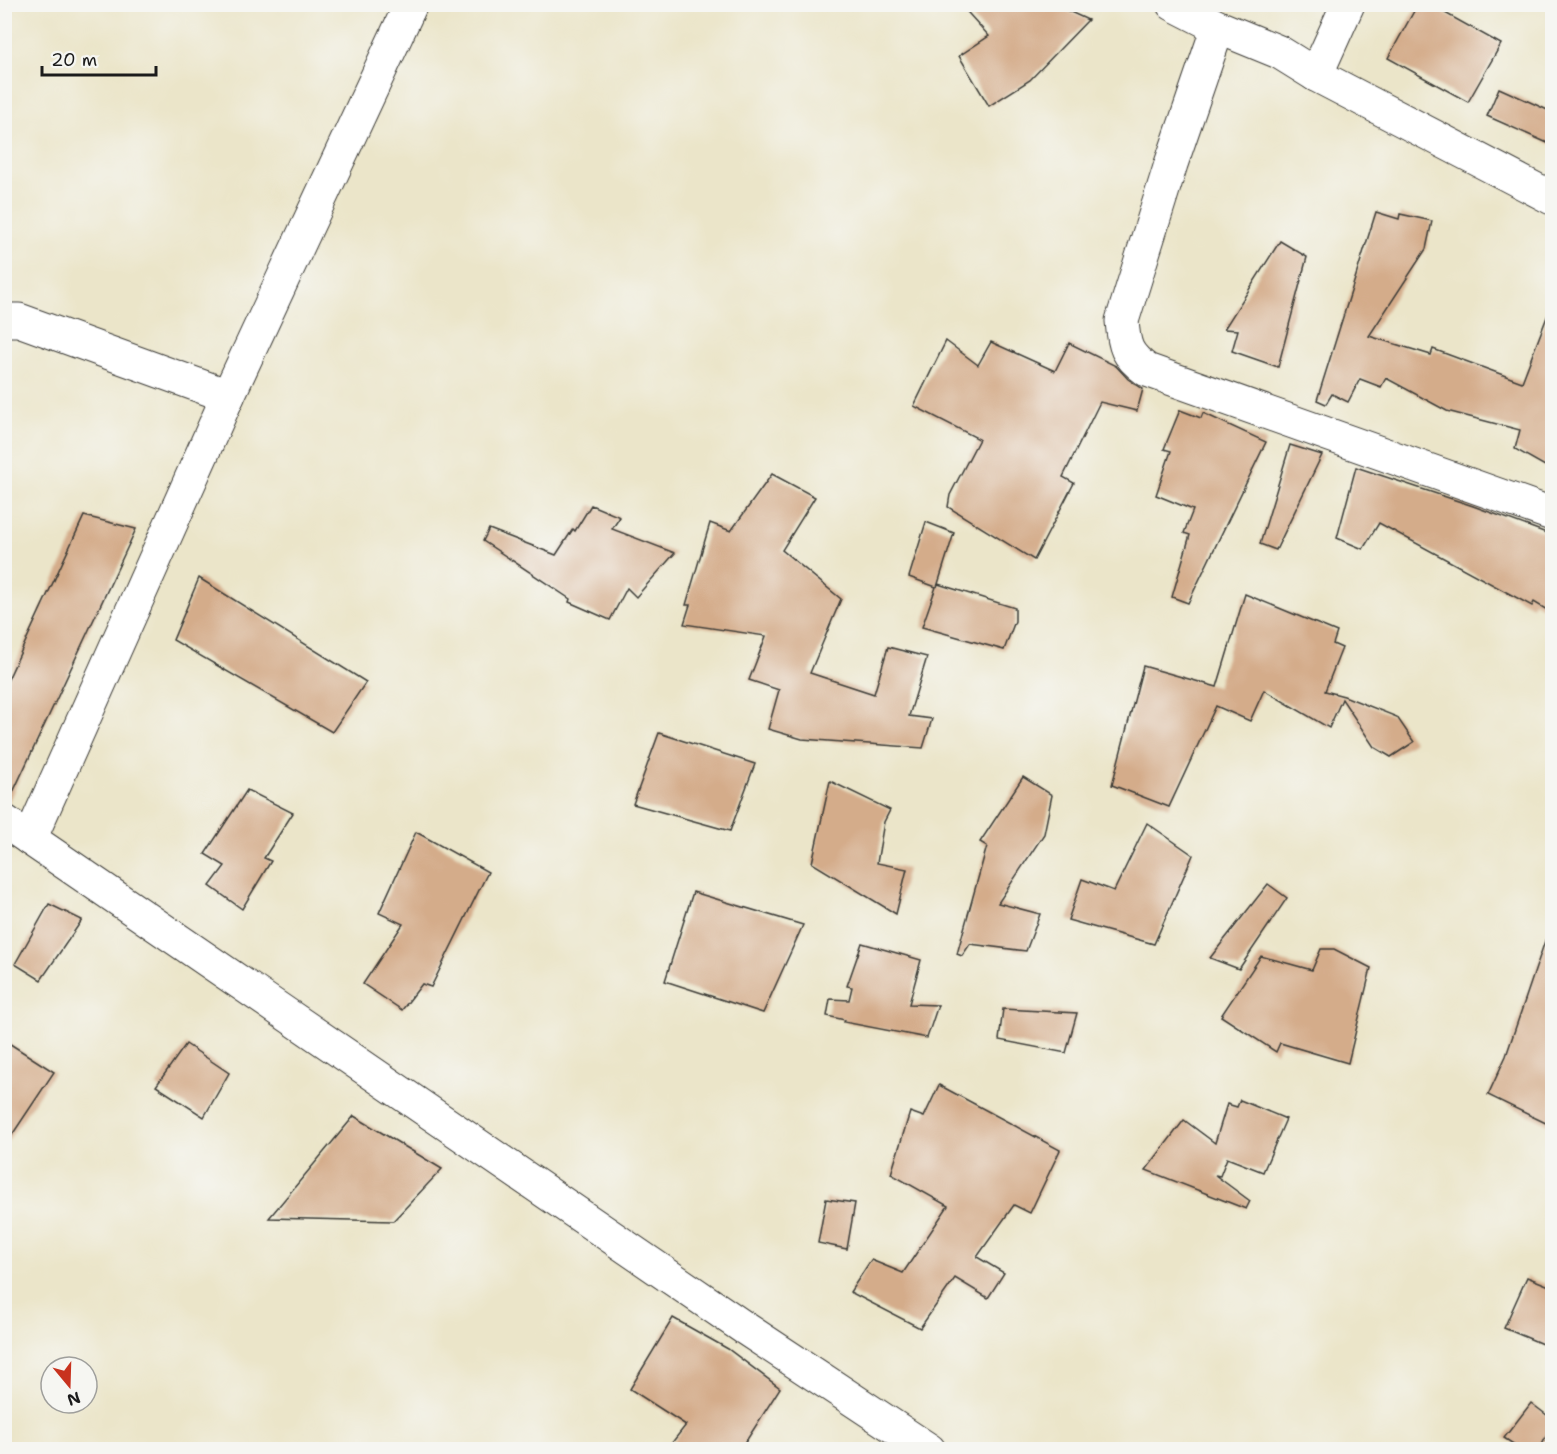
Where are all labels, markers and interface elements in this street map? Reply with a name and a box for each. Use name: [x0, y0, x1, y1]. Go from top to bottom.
scale bar: [42, 39, 156, 77]
text: 20 m: [51, 48, 97, 72]
north arrow: [39, 1355, 99, 1415]
text: N: [64, 1387, 83, 1411]

